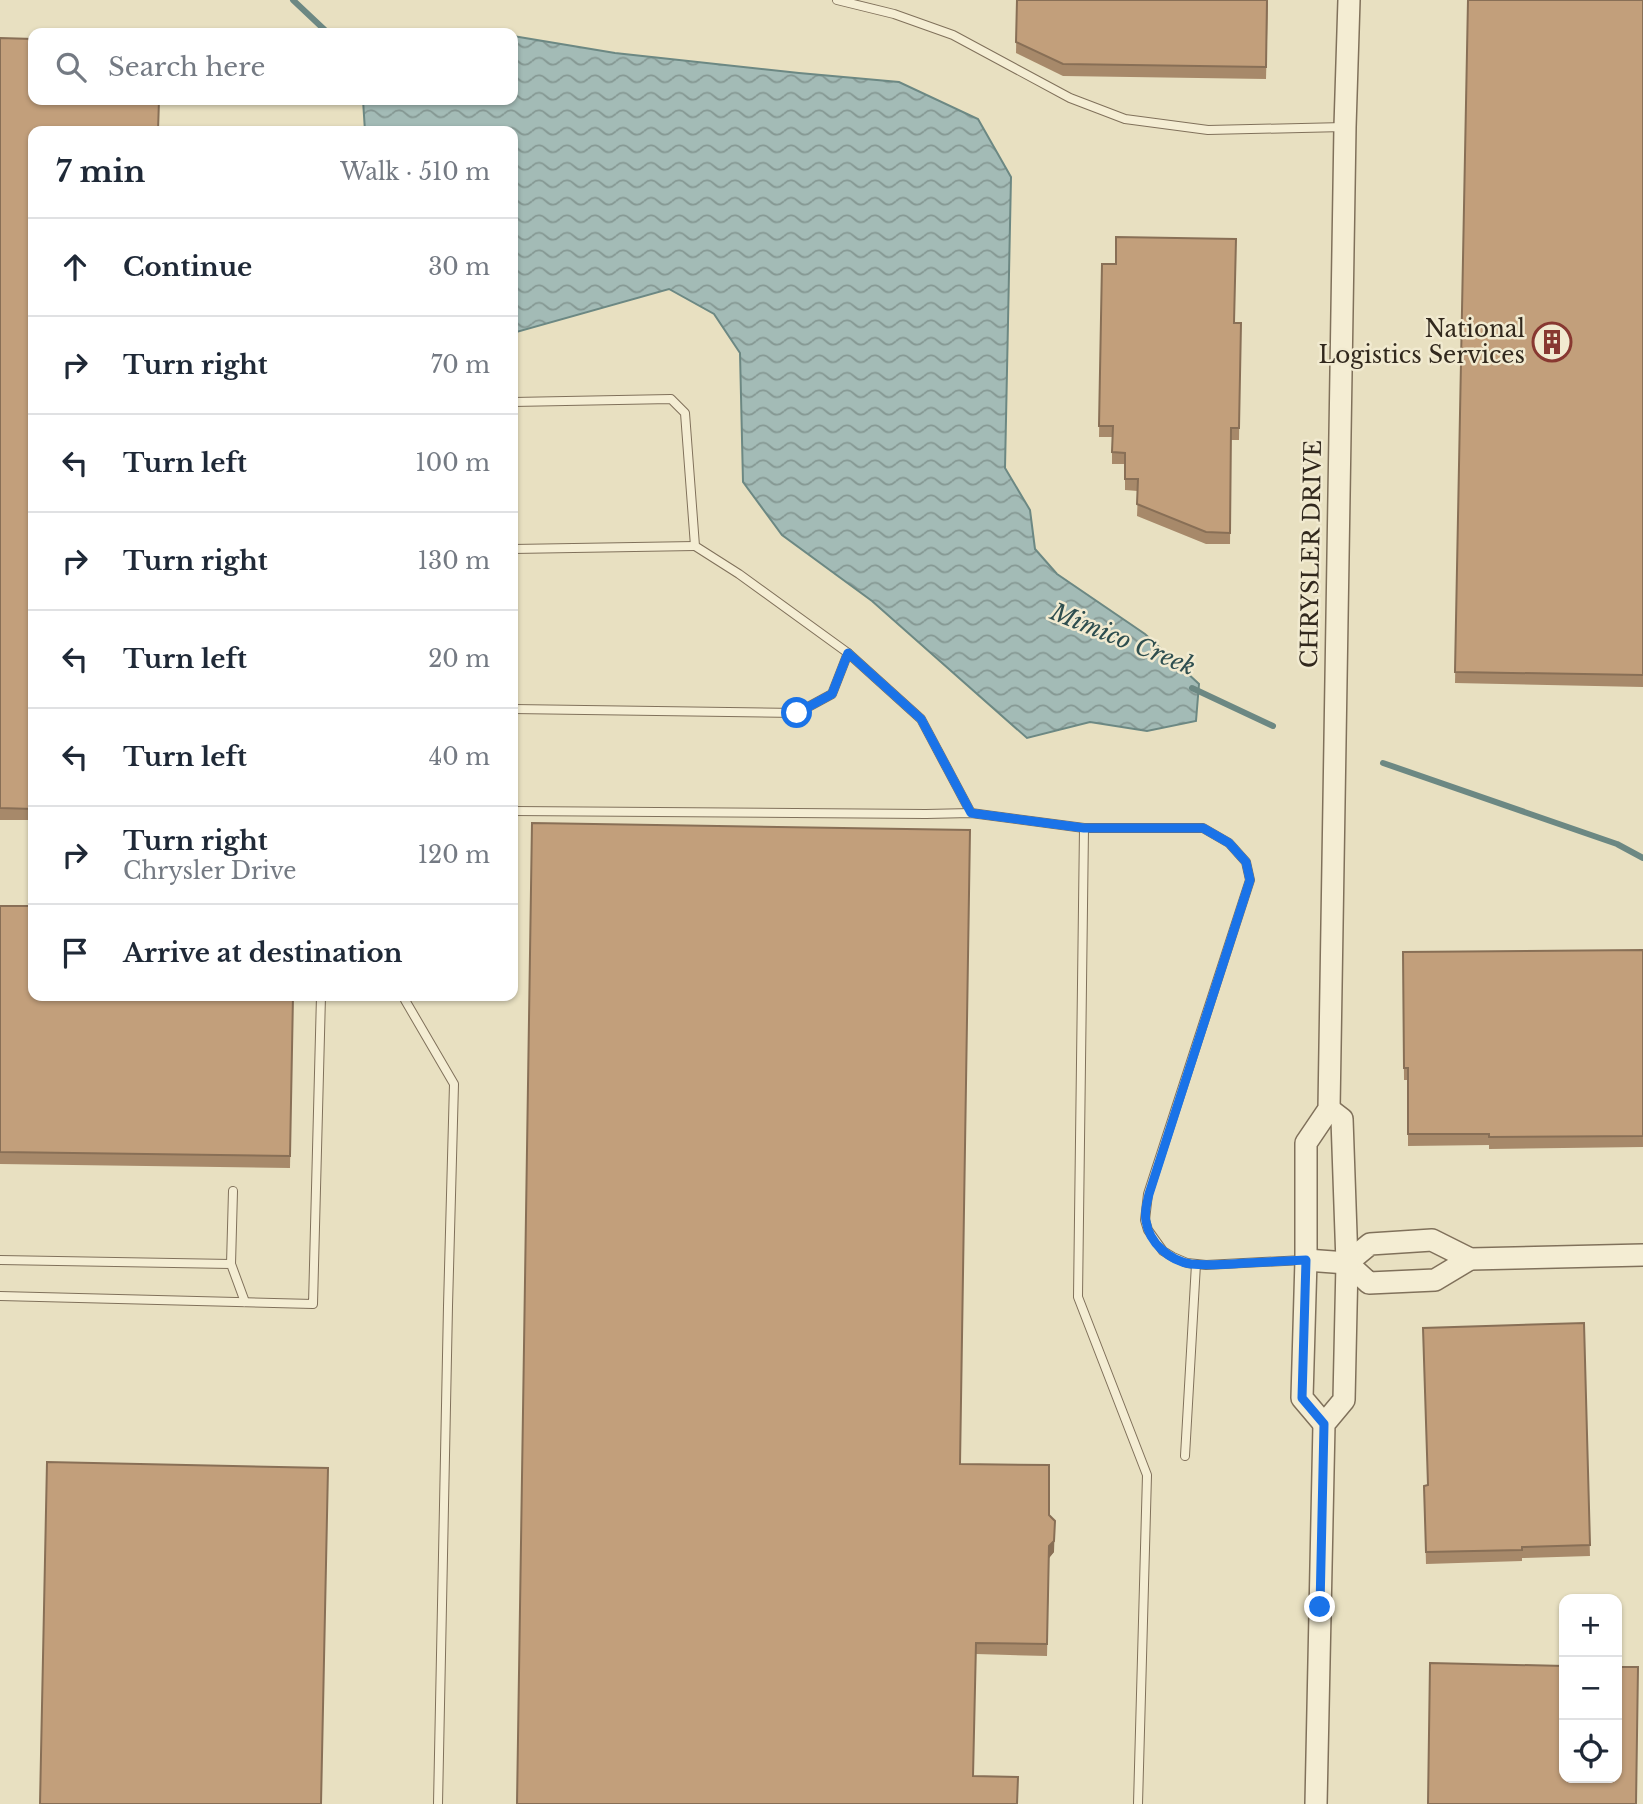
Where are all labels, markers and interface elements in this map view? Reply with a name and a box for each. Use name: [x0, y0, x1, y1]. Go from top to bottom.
search box: [28, 28, 518, 105]
icon: search: [52, 48, 90, 86]
text: Search here: [108, 51, 265, 83]
text: 7 min: [56, 153, 145, 190]
text: Walk · 510 m: [340, 158, 490, 186]
icon: ahead: [56, 248, 94, 286]
text: Continue: [123, 251, 252, 283]
text: 30 m: [428, 253, 490, 281]
place label: National Logistics Services: [1318, 315, 1525, 369]
building icon: National Logistics Services: [1531, 321, 1573, 363]
icon: right: [56, 346, 94, 384]
text: Turn right: [123, 349, 268, 381]
text: 70 m: [431, 351, 490, 379]
street label: CHRYSLER DRIVE: [1295, 440, 1327, 668]
icon: left: [56, 444, 94, 482]
text: Turn left: [123, 447, 247, 479]
text: 100 m: [416, 449, 490, 477]
icon: right: [56, 542, 94, 580]
text: Turn right: [123, 545, 268, 577]
text: 130 m: [418, 547, 490, 575]
water label: Mimico Creek: [1046, 596, 1199, 681]
icon: left: [56, 640, 94, 678]
text: Turn left: [123, 643, 247, 675]
text: 20 m: [428, 645, 490, 673]
route start: [781, 697, 812, 728]
icon: left: [56, 738, 94, 776]
text: Turn left: [123, 741, 247, 773]
text: 40 m: [429, 743, 490, 771]
text: Turn right: [123, 825, 268, 857]
icon: right: [56, 836, 94, 874]
text: 120 m: [418, 841, 490, 869]
text: Chrysler Drive: [123, 857, 296, 885]
icon: arrive: [56, 934, 94, 972]
text: Arrive at destination: [123, 937, 403, 969]
route end: [1304, 1591, 1335, 1622]
map controls: [1559, 1594, 1622, 1783]
button: +: [1559, 1594, 1622, 1657]
button: −: [1559, 1657, 1622, 1720]
button: locate: [1559, 1720, 1622, 1783]

